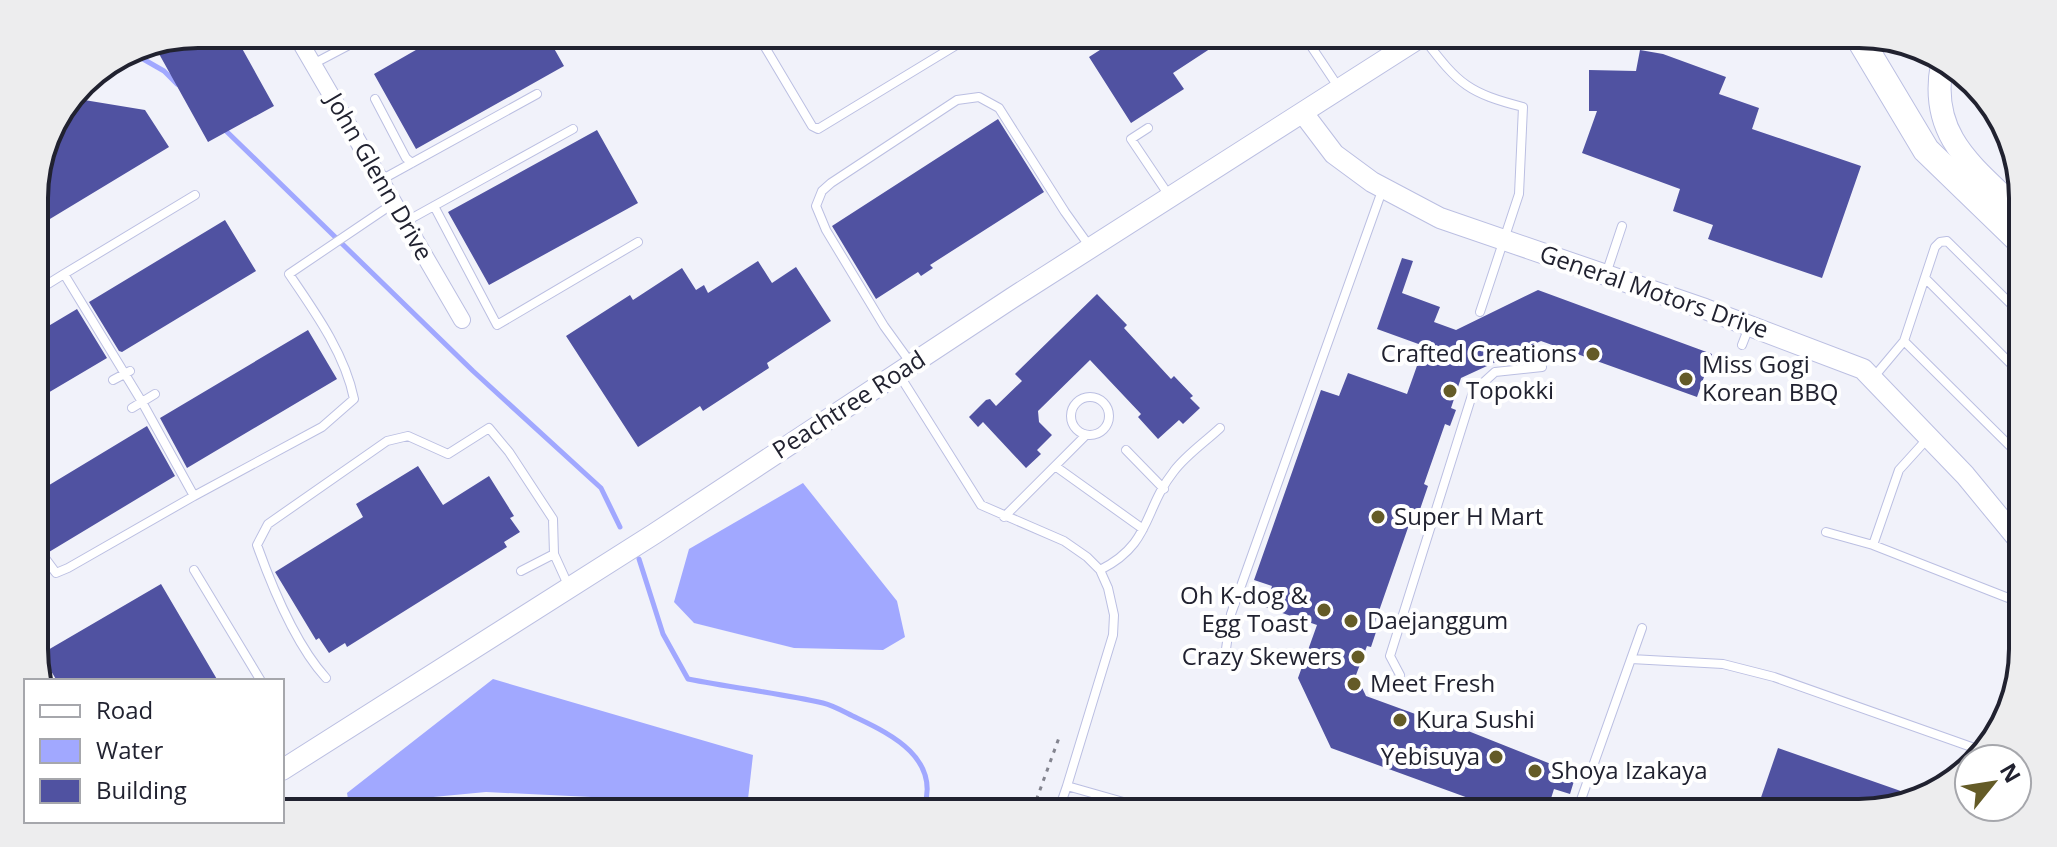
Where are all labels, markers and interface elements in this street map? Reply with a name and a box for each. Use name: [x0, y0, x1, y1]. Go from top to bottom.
street label: John Glenn Drive: [318, 85, 442, 266]
street label: General Motors Drive: [1536, 236, 1773, 345]
place label: Crafted Creations: [1381, 336, 1577, 369]
street label: Peachtree Road: [765, 342, 931, 466]
marker: Crafted Creations: [1584, 345, 1602, 363]
place label: Miss Gogi Korean BBQ: [1702, 347, 1838, 408]
marker: Miss Gogi Korean BBQ: [1677, 370, 1695, 388]
place label: Topokki: [1466, 373, 1554, 406]
marker: Topokki: [1441, 382, 1459, 400]
place label: Super H Mart: [1394, 499, 1543, 532]
marker: Super H Mart: [1369, 508, 1387, 526]
place label: Oh K-dog & Egg Toast: [1180, 578, 1309, 639]
marker: Oh K-dog & Egg Toast: [1315, 601, 1333, 619]
place label: Daejanggum: [1367, 603, 1508, 636]
marker: Daejanggum: [1342, 612, 1360, 630]
place label: Crazy Skewers: [1182, 639, 1342, 672]
marker: Crazy Skewers: [1349, 648, 1367, 666]
place label: Meet Fresh: [1370, 666, 1495, 699]
marker: Meet Fresh: [1345, 675, 1363, 693]
legend: [24, 679, 284, 823]
text: Road: [96, 693, 153, 726]
place label: Kura Sushi: [1416, 702, 1535, 735]
marker: Kura Sushi: [1391, 711, 1409, 729]
text: Water: [96, 733, 164, 766]
place label: Yebisuya: [1381, 739, 1480, 772]
north arrow: [1953, 743, 2033, 823]
marker: Yebisuya: [1487, 748, 1505, 766]
place label: Shoya Izakaya: [1551, 753, 1708, 786]
text: N: [1994, 757, 2029, 788]
marker: Shoya Izakaya: [1526, 762, 1544, 780]
text: Building: [96, 773, 187, 806]

